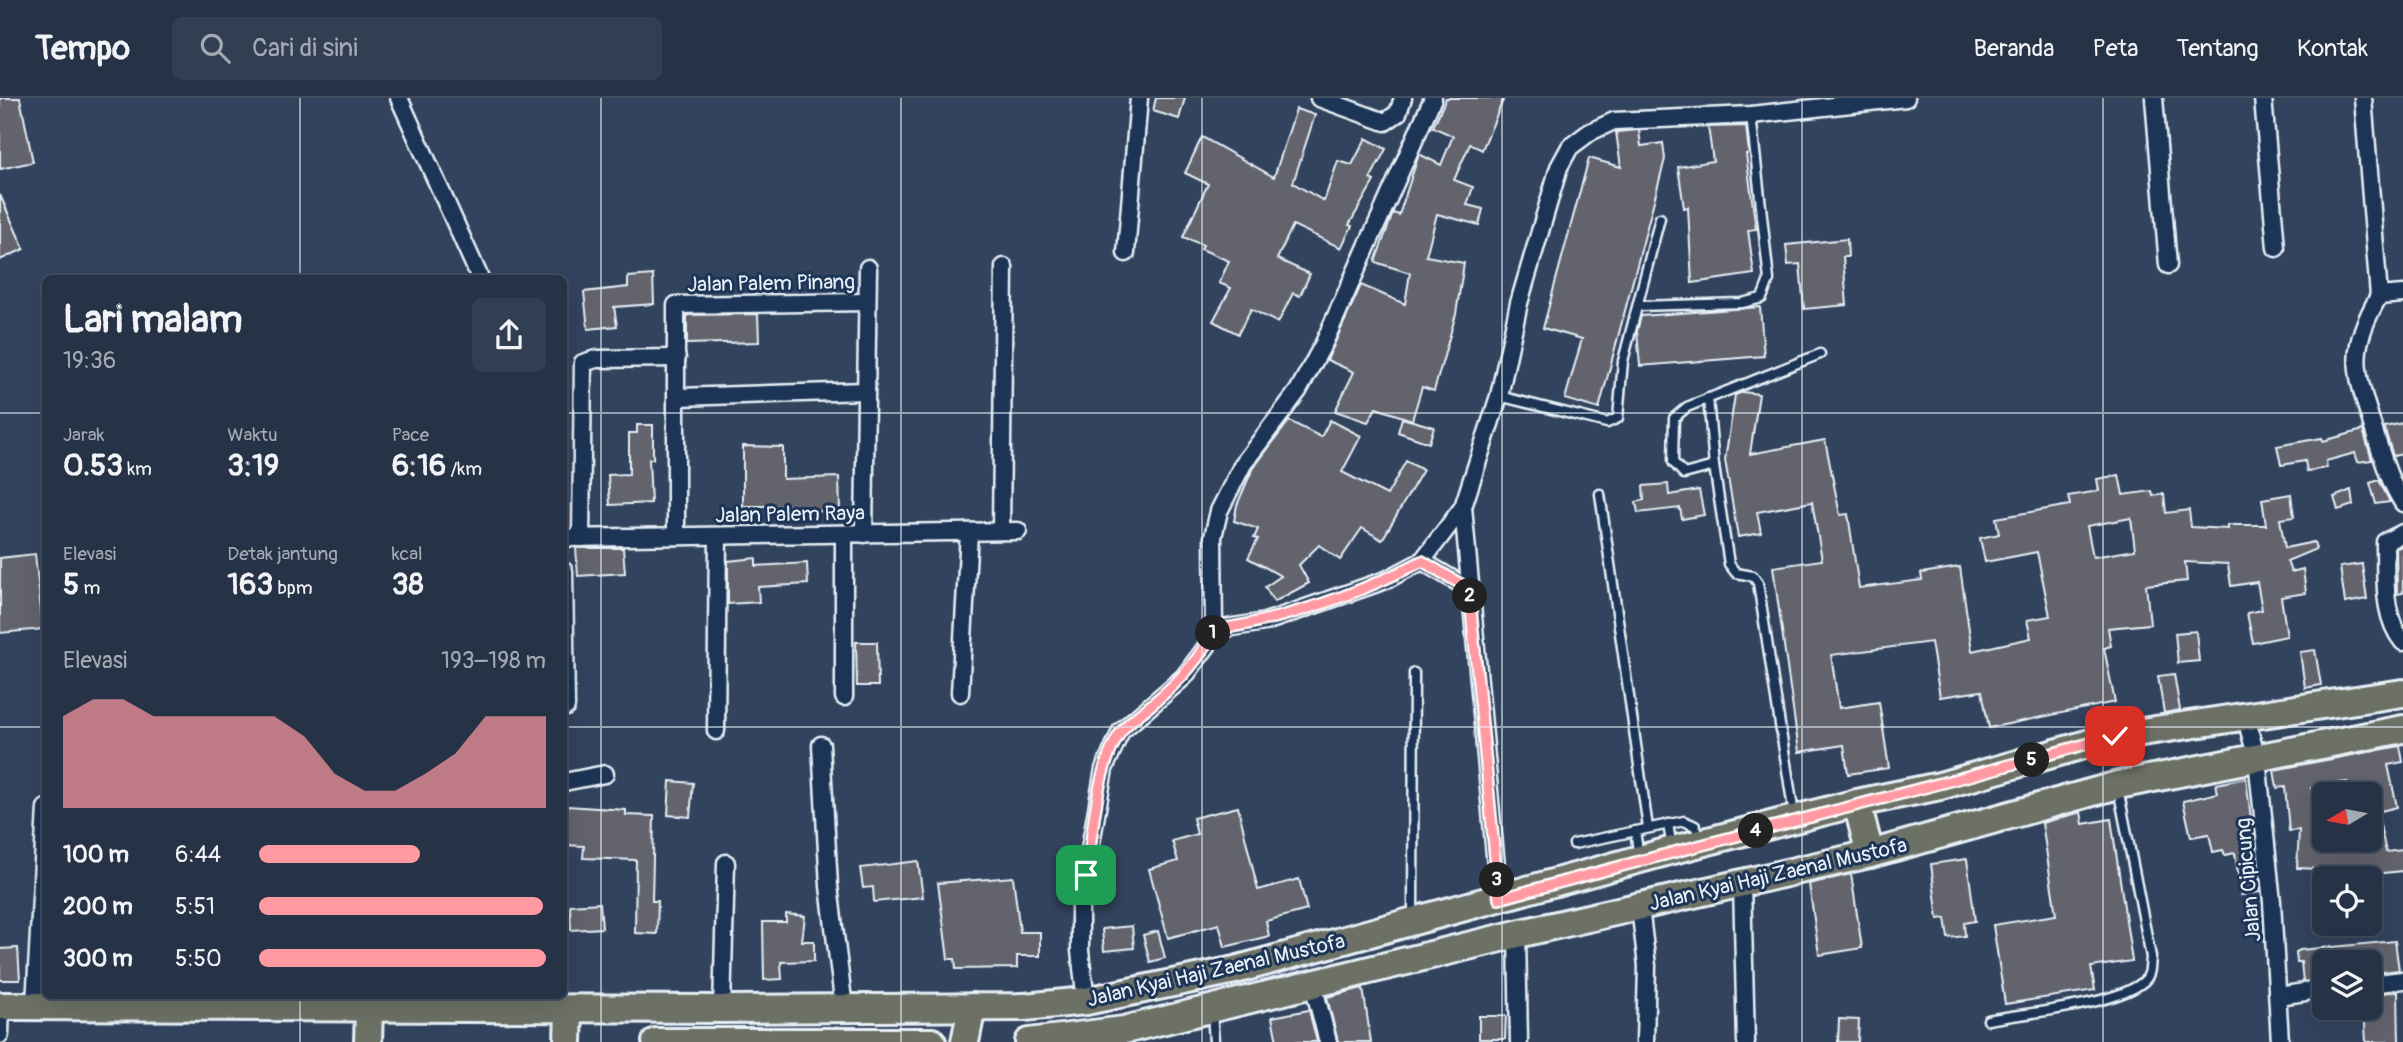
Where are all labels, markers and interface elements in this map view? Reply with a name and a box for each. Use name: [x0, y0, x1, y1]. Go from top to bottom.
search box: [172, 17, 662, 80]
text: Tempo: [35, 28, 130, 69]
icon: search: [196, 29, 234, 67]
text: Cari di sini: [252, 32, 358, 64]
text: Beranda: [1973, 34, 2054, 63]
text: Peta: [2092, 34, 2138, 63]
text: Tentang: [2176, 34, 2259, 63]
text: Kontak: [2297, 34, 2368, 63]
street label: Jalan Palem Pinang: [687, 269, 855, 298]
text: Lari malam: [63, 296, 243, 344]
button: share: [472, 298, 546, 372]
text: 19:36: [63, 346, 116, 375]
text: Jarak: [63, 423, 104, 447]
text: Waktu: [227, 423, 278, 447]
text: Pace: [392, 423, 429, 447]
text: 0.53: [63, 447, 123, 484]
text: 3:19: [227, 447, 279, 484]
text: 6:16: [392, 447, 446, 484]
text: km: [123, 457, 152, 481]
text: /km: [446, 457, 482, 481]
street label: Jalan Palem Raya: [715, 500, 865, 529]
text: Elevasi: [63, 542, 116, 566]
text: Detak jantung: [227, 542, 338, 566]
text: kcal: [392, 542, 423, 566]
text: 5: [63, 566, 79, 603]
text: 163: [227, 566, 273, 603]
text: 38: [392, 566, 424, 603]
text: m: [79, 576, 100, 600]
text: bpm: [273, 576, 313, 600]
pin: 2: [1452, 578, 1488, 614]
text: 2: [1464, 583, 1475, 607]
pin: 1: [1196, 616, 1230, 650]
text: 1: [1209, 620, 1216, 644]
text: Elevasi: [63, 646, 127, 675]
text: 193–198 m: [441, 646, 546, 675]
pin: [2085, 706, 2145, 766]
icon: check: [2096, 717, 2134, 755]
pin: 5: [2014, 742, 2050, 778]
text: 5: [2026, 747, 2037, 771]
north arrow: [2312, 782, 2382, 852]
map controls: [2312, 782, 2382, 1020]
pin: 4: [1738, 814, 1774, 848]
street label: Jalan Cipicung: [2230, 817, 2267, 943]
text: 4: [1750, 818, 1761, 842]
street label: Jalan Kyai Haji Zaenal Mustofa: [1647, 832, 1910, 917]
text: 100 m: [63, 840, 129, 869]
text: 6:44: [175, 840, 221, 869]
pin: [1056, 845, 1116, 905]
icon: arrive: [1067, 856, 1105, 894]
pin: 3: [1480, 862, 1514, 898]
button: locate: [2312, 866, 2382, 936]
text: 3: [1491, 867, 1502, 891]
text: 200 m: [63, 892, 133, 921]
text: 5:51: [175, 892, 215, 921]
street label: Jalan Kyai Haji Zaenal Mustofa: [1085, 928, 1348, 1013]
text: 300 m: [63, 944, 133, 973]
text: 5:50: [175, 944, 222, 973]
button: layers: [2312, 950, 2382, 1020]

